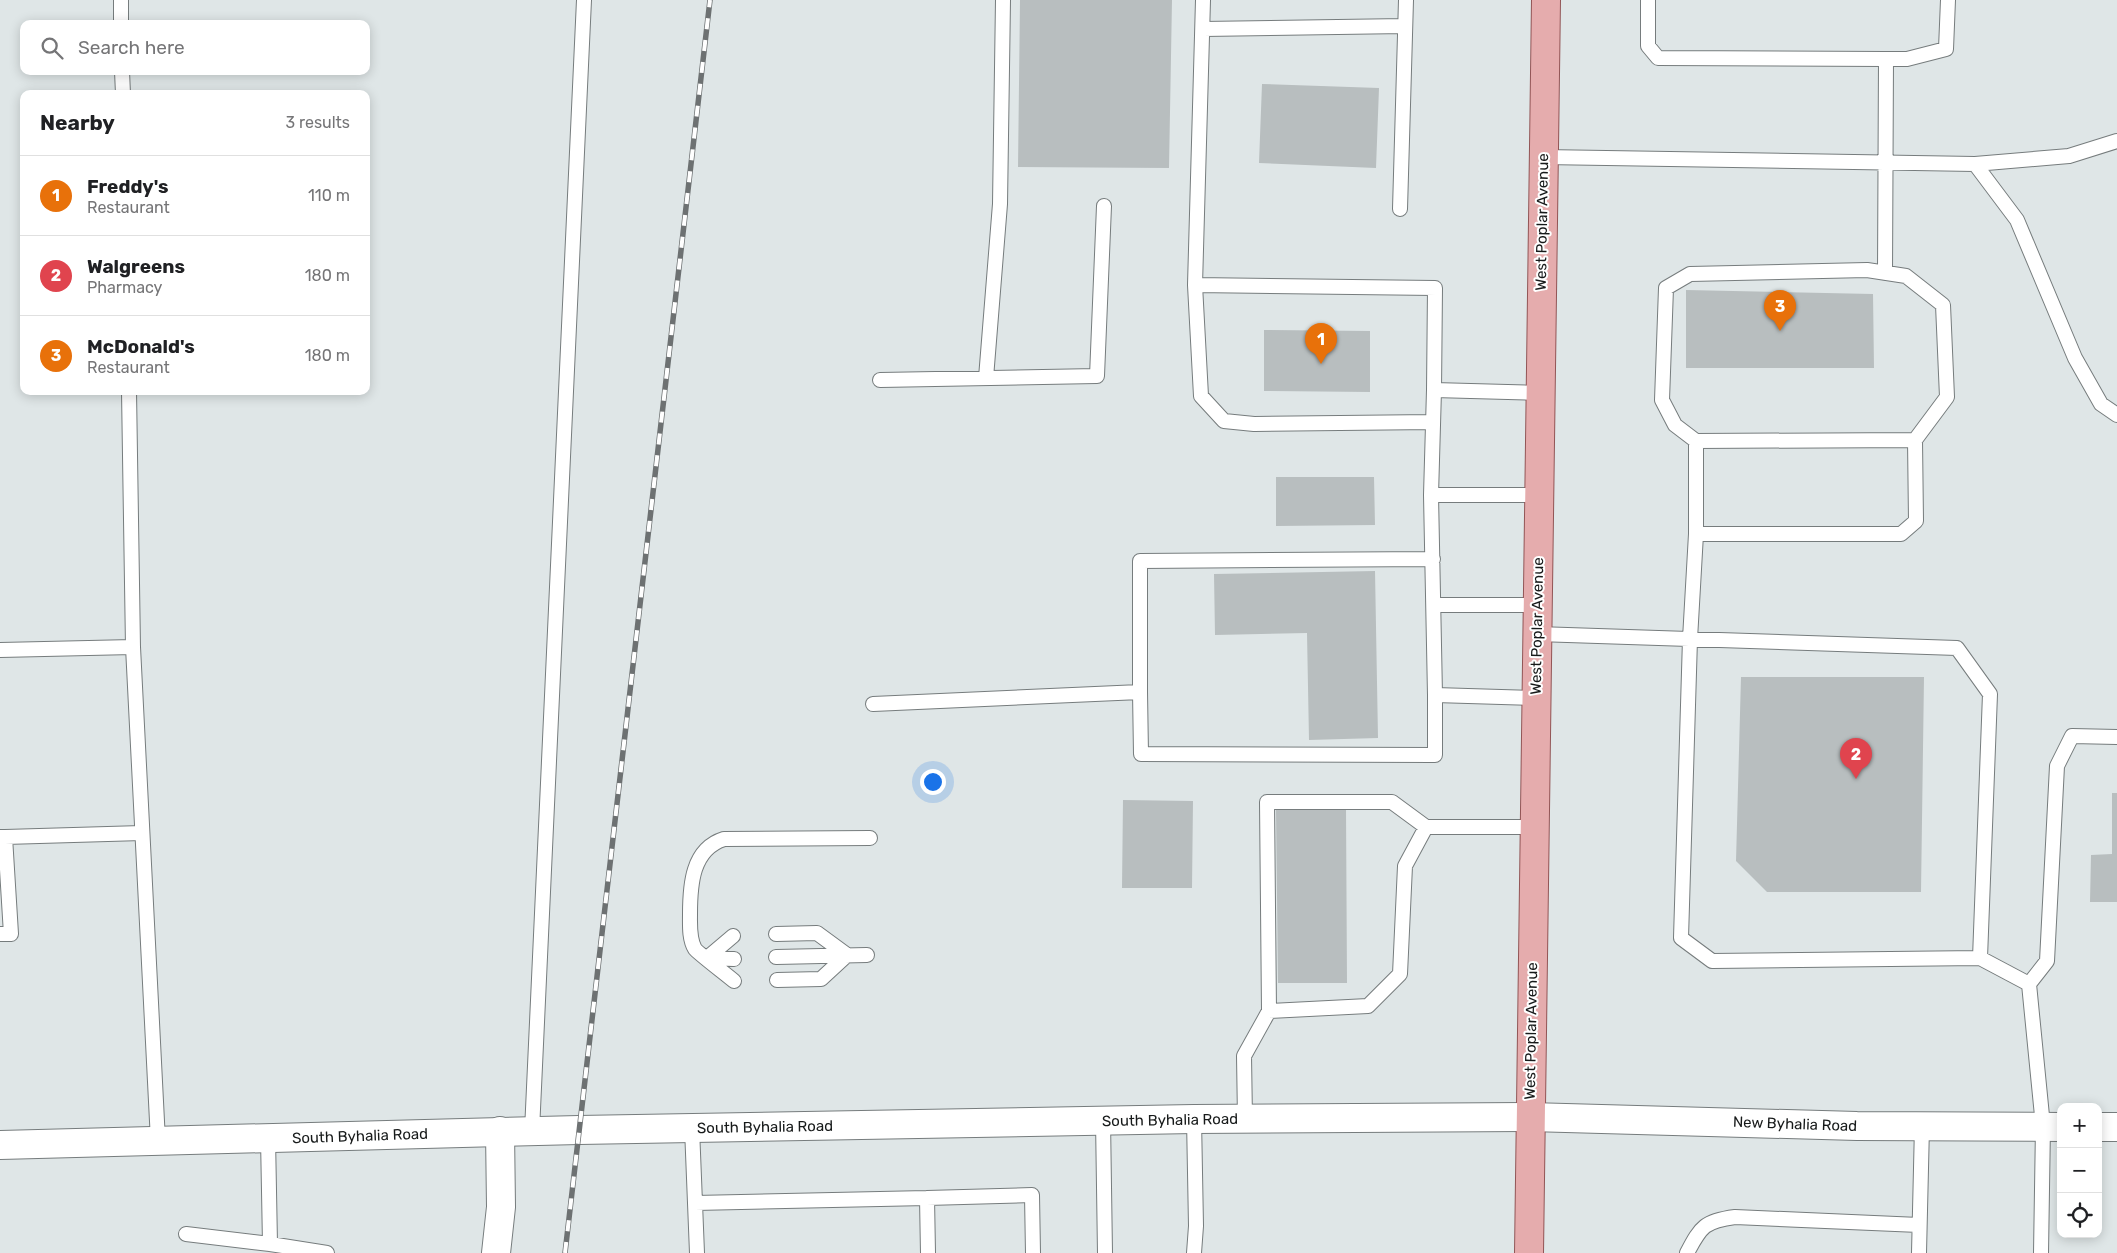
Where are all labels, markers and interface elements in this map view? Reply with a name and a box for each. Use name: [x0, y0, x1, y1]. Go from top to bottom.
search box: [20, 20, 370, 75]
icon: search: [38, 34, 66, 62]
text: Search here: [78, 36, 185, 59]
text: Nearby: [40, 110, 115, 135]
text: 3 results: [285, 113, 350, 132]
street label: West Poplar Avenue: [1532, 153, 1552, 291]
text: Freddy's: [87, 175, 169, 198]
text: 1: [52, 186, 60, 205]
text: 110 m: [308, 186, 350, 205]
text: Restaurant: [87, 198, 170, 217]
text: Walgreens: [87, 255, 185, 278]
text: 2: [51, 266, 61, 285]
text: 180 m: [305, 266, 350, 285]
text: Pharmacy: [87, 278, 162, 297]
pin: 3: [1764, 290, 1796, 331]
pin: 1: [1305, 323, 1337, 364]
text: McDonald's: [87, 335, 195, 358]
text: 3: [51, 346, 61, 365]
text: 180 m: [305, 346, 350, 365]
text: Restaurant: [87, 358, 170, 377]
street label: West Poplar Avenue: [1527, 557, 1547, 695]
pin: 2: [1840, 738, 1872, 779]
your location: [920, 769, 946, 795]
street label: West Poplar Avenue: [1521, 962, 1541, 1100]
map controls: [2057, 1103, 2102, 1238]
button: +: [2057, 1103, 2102, 1148]
street label: South Byhalia Road: [1102, 1110, 1238, 1130]
street label: New Byhalia Road: [1732, 1113, 1858, 1135]
street label: South Byhalia Road: [697, 1117, 833, 1137]
street label: South Byhalia Road: [292, 1125, 428, 1147]
button: −: [2057, 1148, 2102, 1193]
button: locate: [2057, 1193, 2102, 1238]

